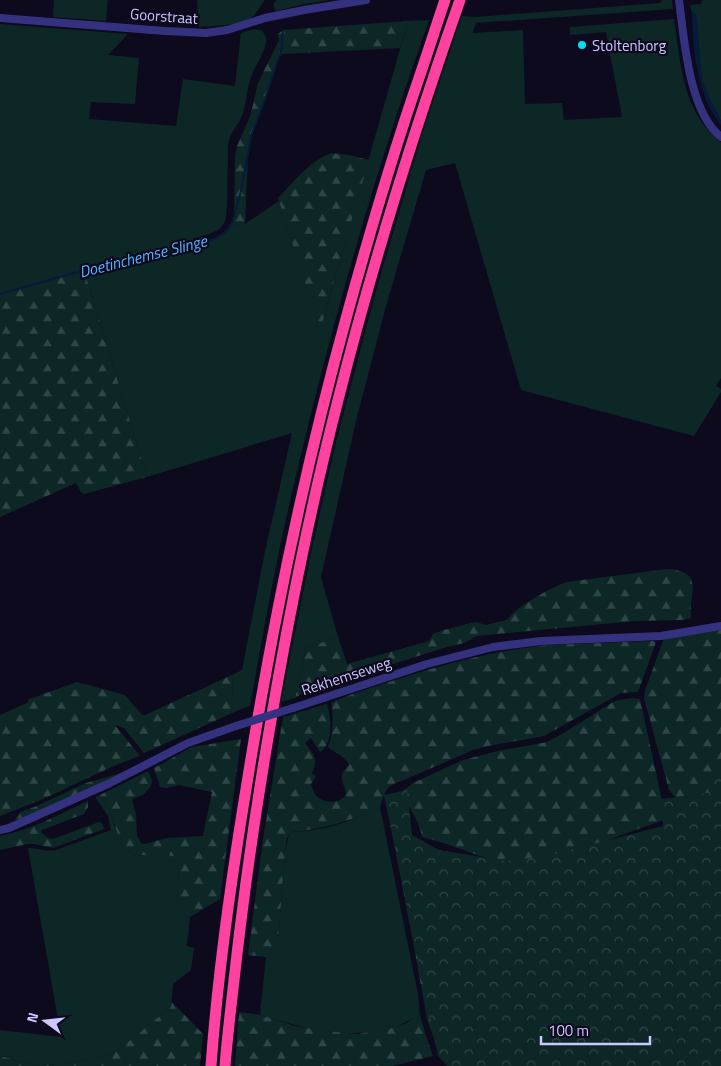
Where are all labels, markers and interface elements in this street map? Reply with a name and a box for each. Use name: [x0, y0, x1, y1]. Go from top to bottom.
street label: Goorstraat: [129, 2, 199, 30]
place label: Stoltenborg: [592, 34, 666, 57]
marker: Stoltenborg: [576, 39, 588, 51]
water label: Doetinchemse Slinge: [77, 228, 211, 283]
street label: Rekhemseweg: [298, 651, 394, 701]
north arrow: [20, 996, 70, 1046]
text: N: [21, 1010, 43, 1025]
scale bar: [541, 1014, 650, 1046]
text: 100 m: [548, 1019, 589, 1042]

